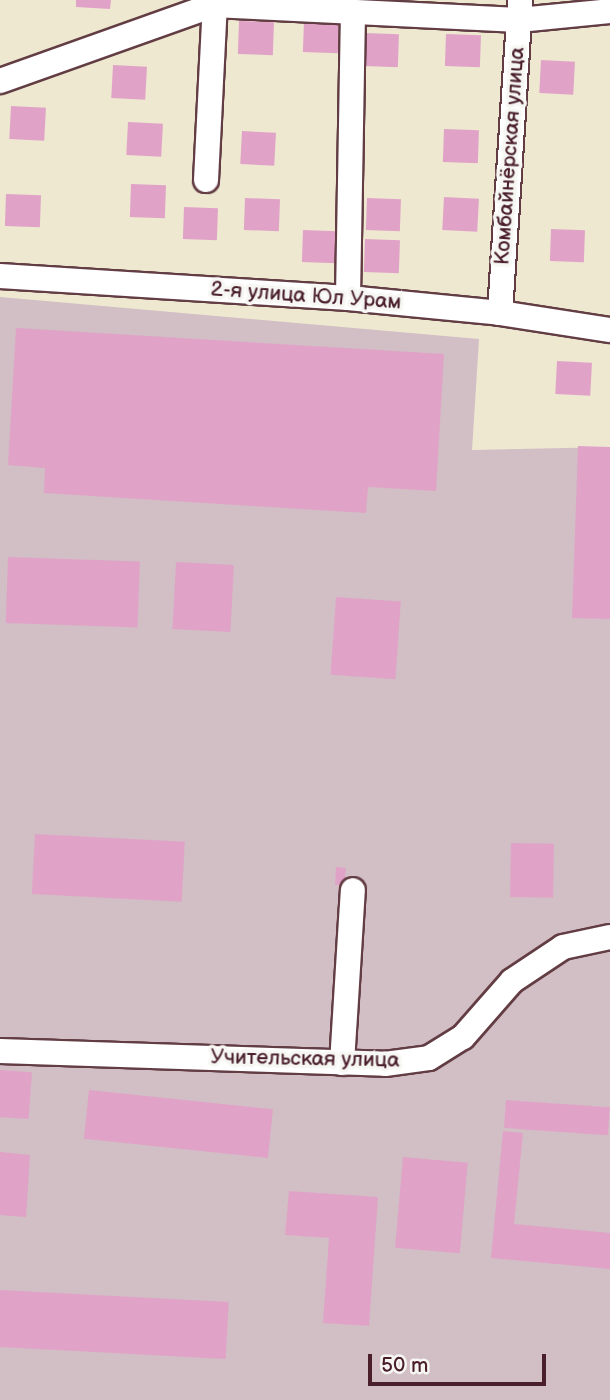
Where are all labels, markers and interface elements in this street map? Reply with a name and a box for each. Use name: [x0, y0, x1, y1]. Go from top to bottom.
street label: Комбайнёрская улица: [490, 46, 530, 266]
street label: 2-я улица Юл Урам: [210, 277, 402, 315]
street label: Учительская улица: [210, 1045, 400, 1073]
scale bar: [372, 1340, 550, 1384]
text: 50 m: [381, 1353, 428, 1378]

